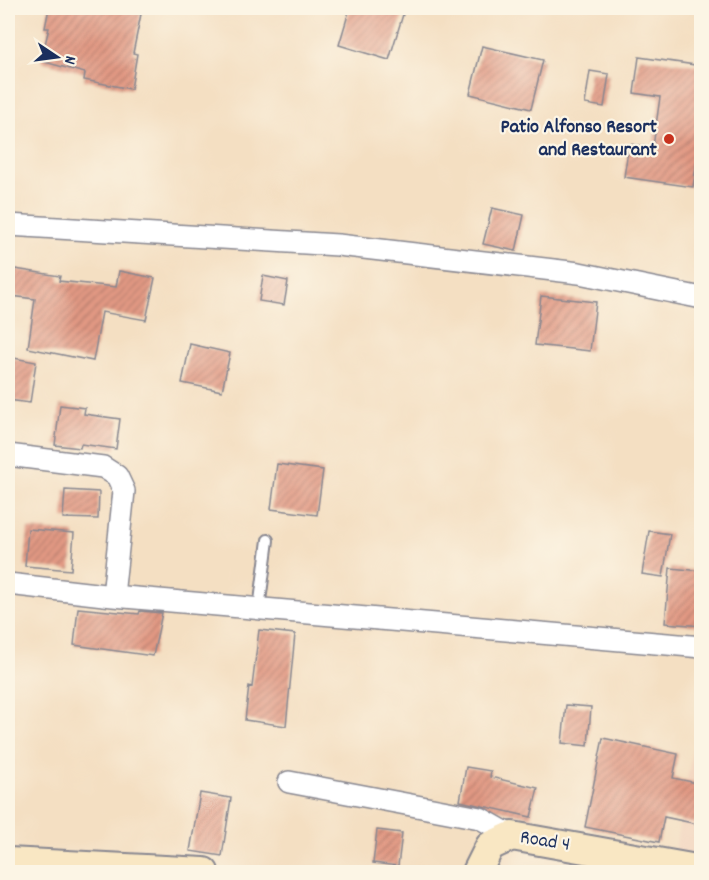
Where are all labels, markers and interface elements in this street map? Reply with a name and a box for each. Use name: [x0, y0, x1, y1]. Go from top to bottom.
north arrow: [27, 27, 87, 87]
text: N: [57, 53, 81, 66]
place label: Patio Alfonso Resort and Restaurant: [501, 114, 658, 165]
marker: Patio Alfonso Resort and Restaurant: [662, 132, 676, 146]
street label: Road 4: [518, 824, 572, 860]

